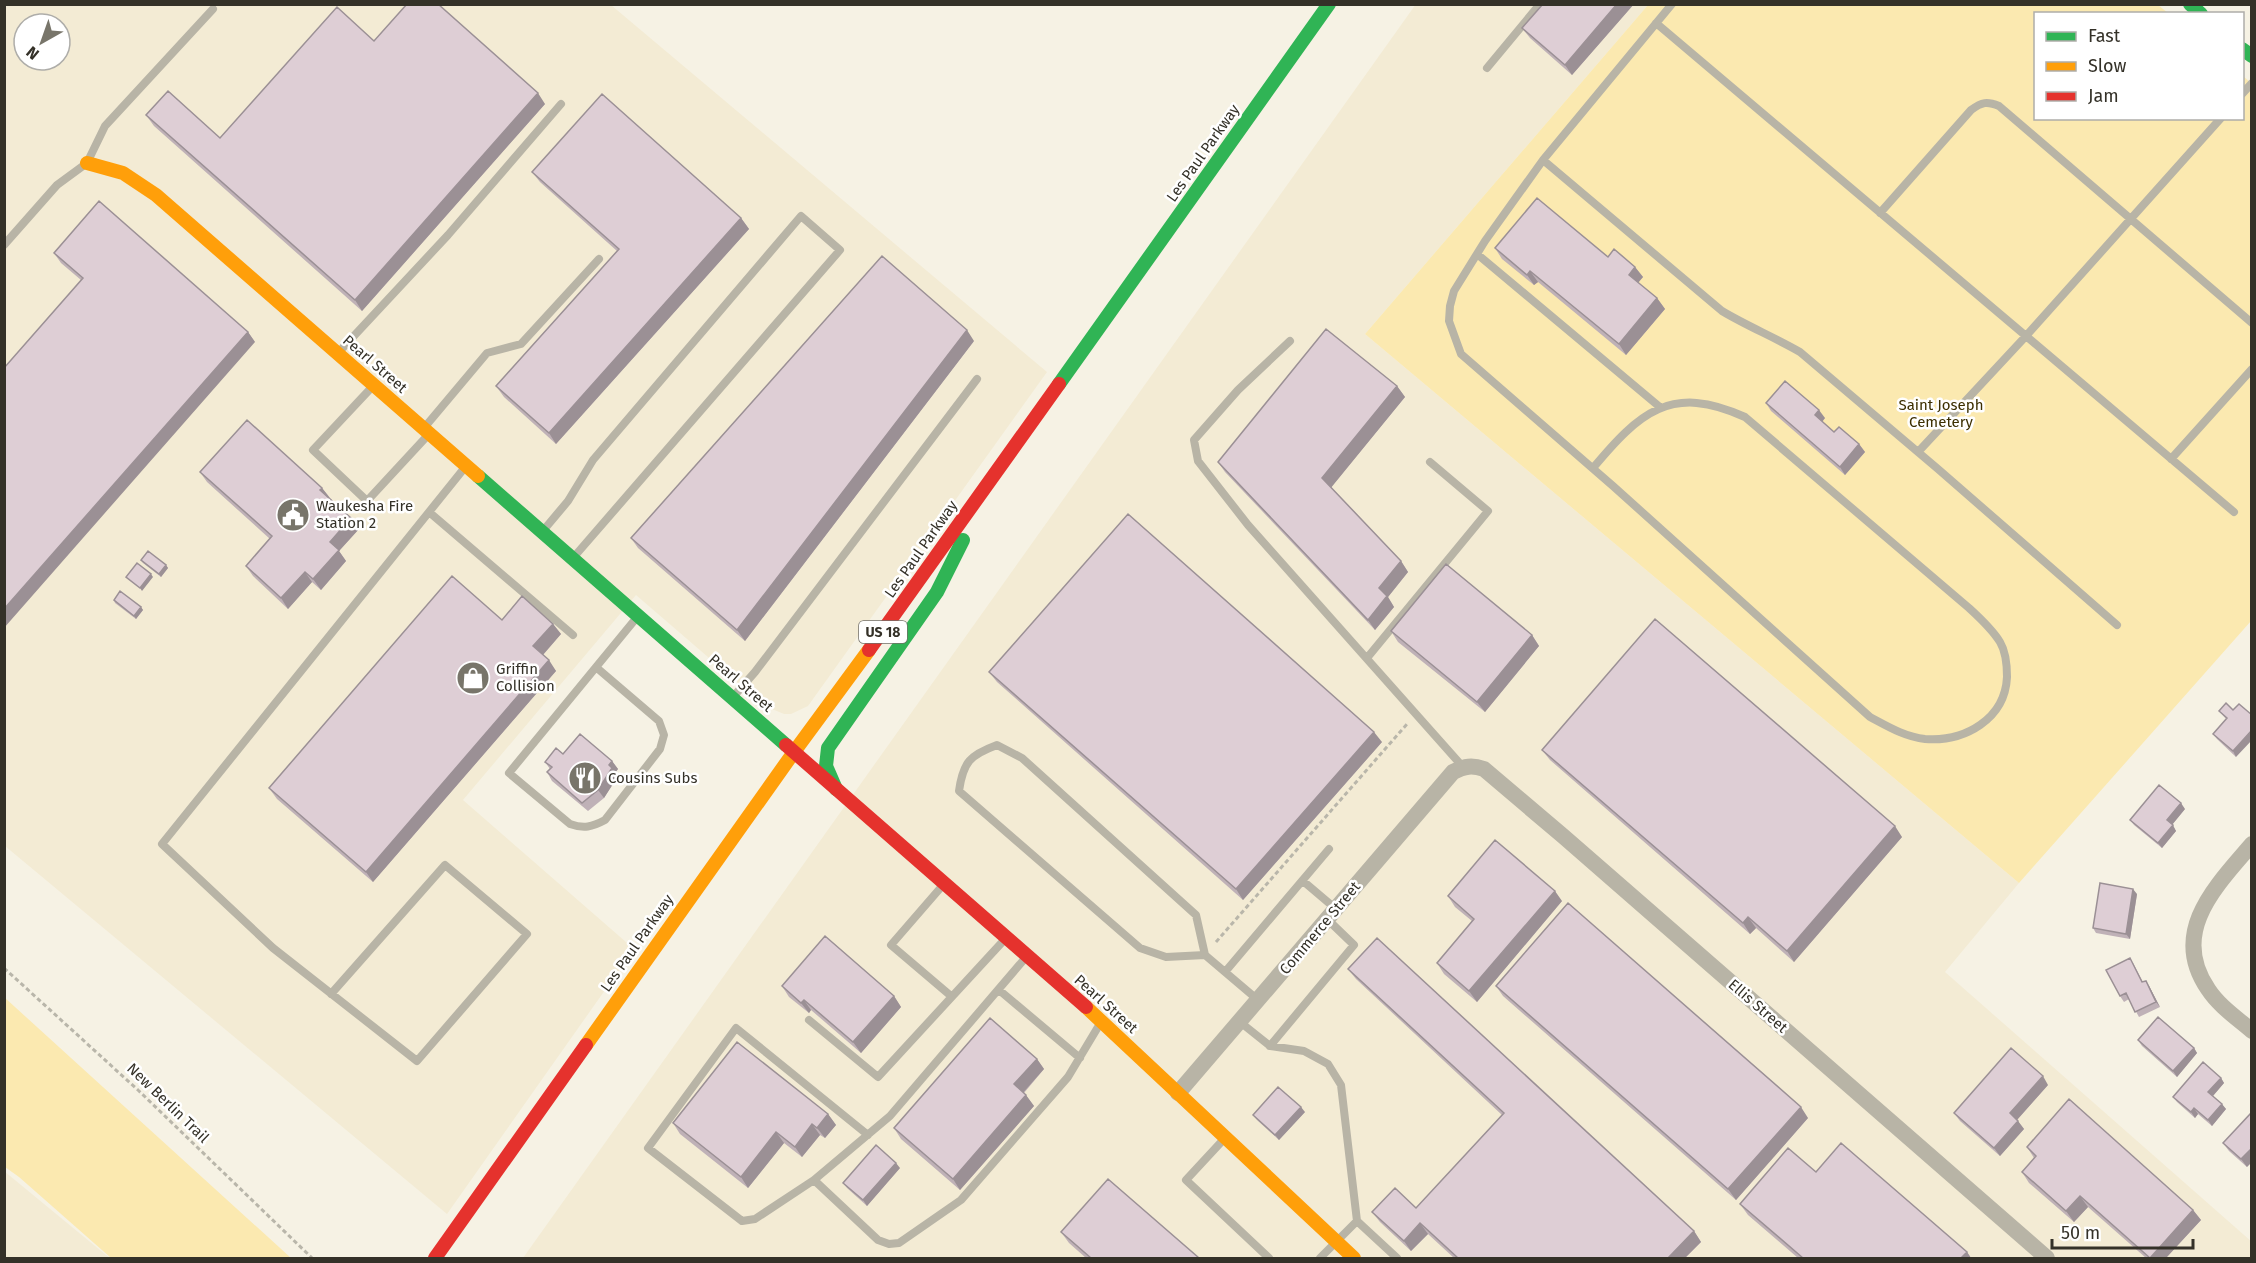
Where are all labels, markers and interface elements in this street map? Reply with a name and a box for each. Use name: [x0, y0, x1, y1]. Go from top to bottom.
north arrow: [12, 12, 72, 72]
legend: [2034, 12, 2244, 120]
text: Fast: [2088, 25, 2121, 47]
text: N: [23, 42, 43, 64]
text: Slow: [2088, 55, 2127, 77]
text: Jam: [2088, 85, 2119, 107]
street label: Les Paul Parkway: [1163, 100, 1244, 205]
street label: Pearl Street: [339, 331, 411, 397]
park label: Saint Joseph Cemetery: [1899, 396, 1983, 431]
street label: Les Paul Parkway: [881, 496, 962, 601]
public building icon: Waukesha Fire Station 2: [275, 497, 311, 533]
place label: Waukesha Fire Station 2: [316, 497, 413, 532]
road number: US 18: [859, 621, 907, 643]
street label: Pearl Street: [705, 650, 777, 716]
shop icon: Griffin Collision: [455, 660, 491, 696]
place label: Griffin Collision: [496, 660, 555, 695]
restaurant icon: Cousins Subs: [567, 760, 603, 796]
place label: Cousins Subs: [608, 769, 697, 787]
street label: Commerce Street: [1276, 877, 1364, 978]
street label: Les Paul Parkway: [597, 890, 678, 995]
street label: Pearl Street: [1071, 971, 1142, 1038]
street label: Ellis Street: [1725, 975, 1792, 1037]
street label: New Berlin Trail: [123, 1059, 213, 1147]
scale bar: [2052, 1212, 2193, 1250]
text: 50 m: [2061, 1222, 2100, 1244]

